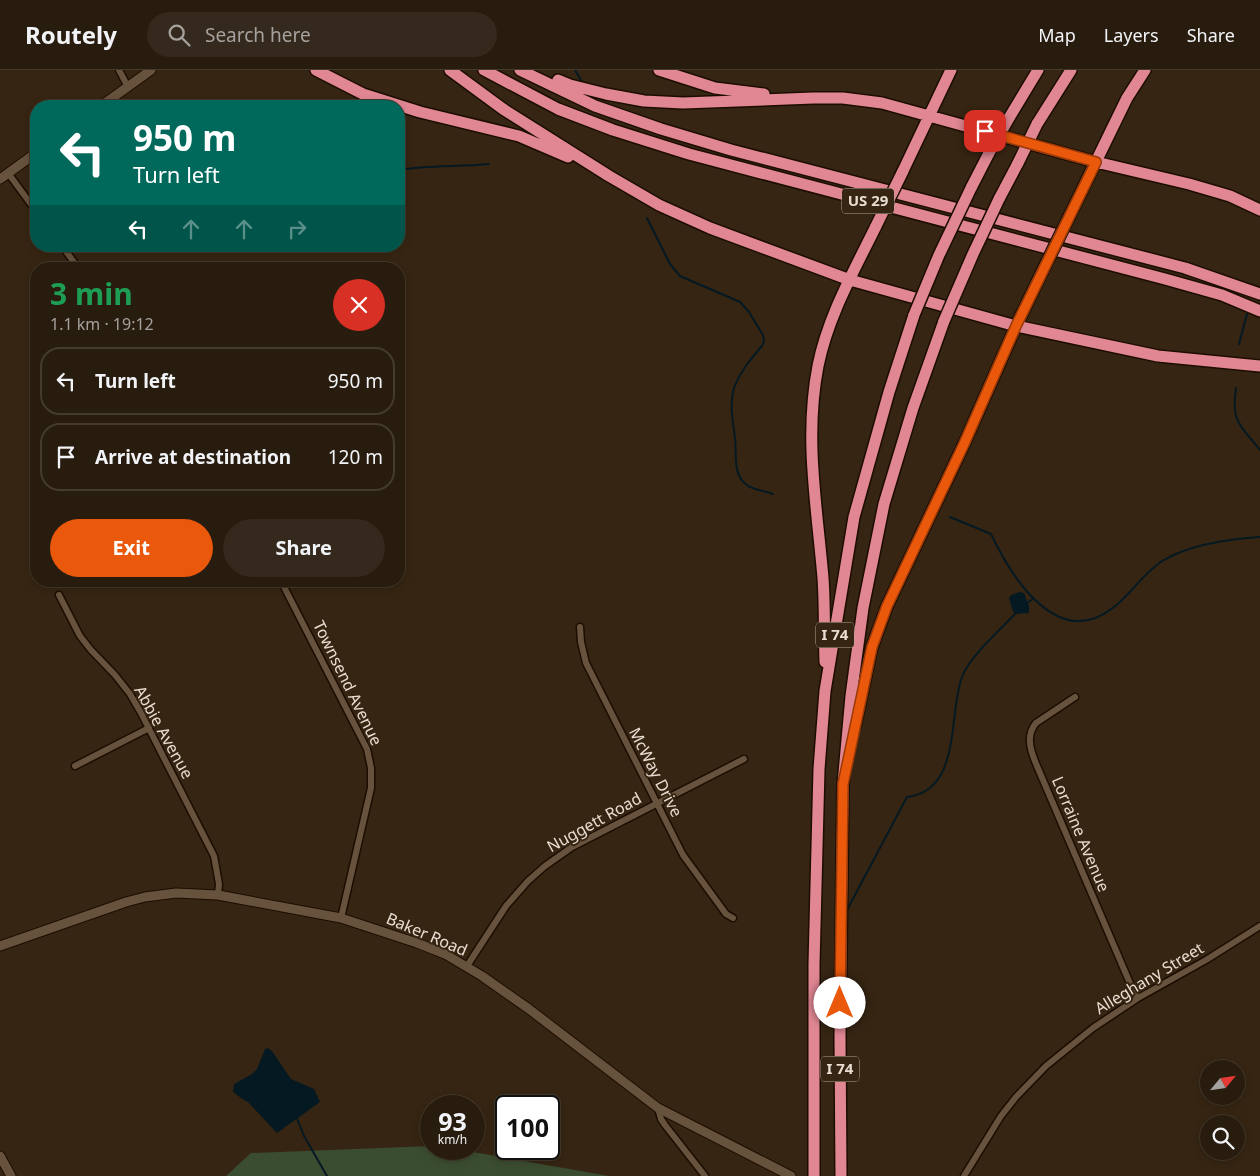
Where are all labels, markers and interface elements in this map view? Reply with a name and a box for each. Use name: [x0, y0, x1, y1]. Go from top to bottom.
search box: [147, 12, 497, 57]
text: Routely: [25, 18, 117, 51]
icon: search: [165, 21, 193, 49]
text: Search here: [205, 22, 311, 48]
text: Map: [1038, 23, 1076, 47]
text: Layers: [1104, 23, 1159, 47]
text: Share: [1187, 23, 1235, 47]
pin: [964, 110, 1006, 152]
text: 950 m: [133, 114, 236, 161]
icon: arrive: [971, 117, 999, 145]
icon: left: [50, 120, 115, 185]
text: Turn left: [133, 159, 220, 189]
road number: US 29: [842, 188, 894, 214]
icon: left: [124, 215, 152, 243]
icon: ahead: [177, 215, 205, 243]
icon: ahead: [230, 215, 258, 243]
icon: right: [283, 215, 311, 243]
text: 3 min: [50, 273, 133, 314]
button: close: [333, 279, 385, 331]
text: 1.1 km · 19:12: [50, 313, 154, 335]
icon: left: [52, 367, 80, 395]
text: Turn left: [95, 368, 176, 394]
text: 950 m: [328, 368, 383, 394]
icon: arrive: [52, 443, 80, 471]
text: Arrive at destination: [95, 444, 291, 470]
text: 120 m: [328, 444, 383, 470]
button: Exit: [50, 519, 213, 577]
button: Share: [223, 519, 385, 577]
street label: Townsend Avenue: [308, 617, 388, 749]
road number: I 74: [816, 622, 854, 648]
street label: Abbie Avenue: [129, 681, 199, 783]
street label: McWay Drive: [624, 724, 688, 820]
street label: Lorraine Avenue: [1047, 773, 1115, 895]
street label: Nuggett Road: [543, 787, 645, 857]
street label: Baker Road: [383, 907, 471, 961]
street label: Alleghany Street: [1091, 937, 1208, 1019]
position arrow: [813, 976, 865, 1028]
road number: I 74: [821, 1056, 859, 1082]
north arrow: [1200, 1060, 1245, 1105]
map controls: [1200, 1060, 1245, 1160]
speed limit sign: 100: [495, 1095, 560, 1160]
text: 93: [438, 1104, 467, 1138]
button: search: [1200, 1115, 1245, 1160]
text: km/h: [438, 1131, 467, 1148]

